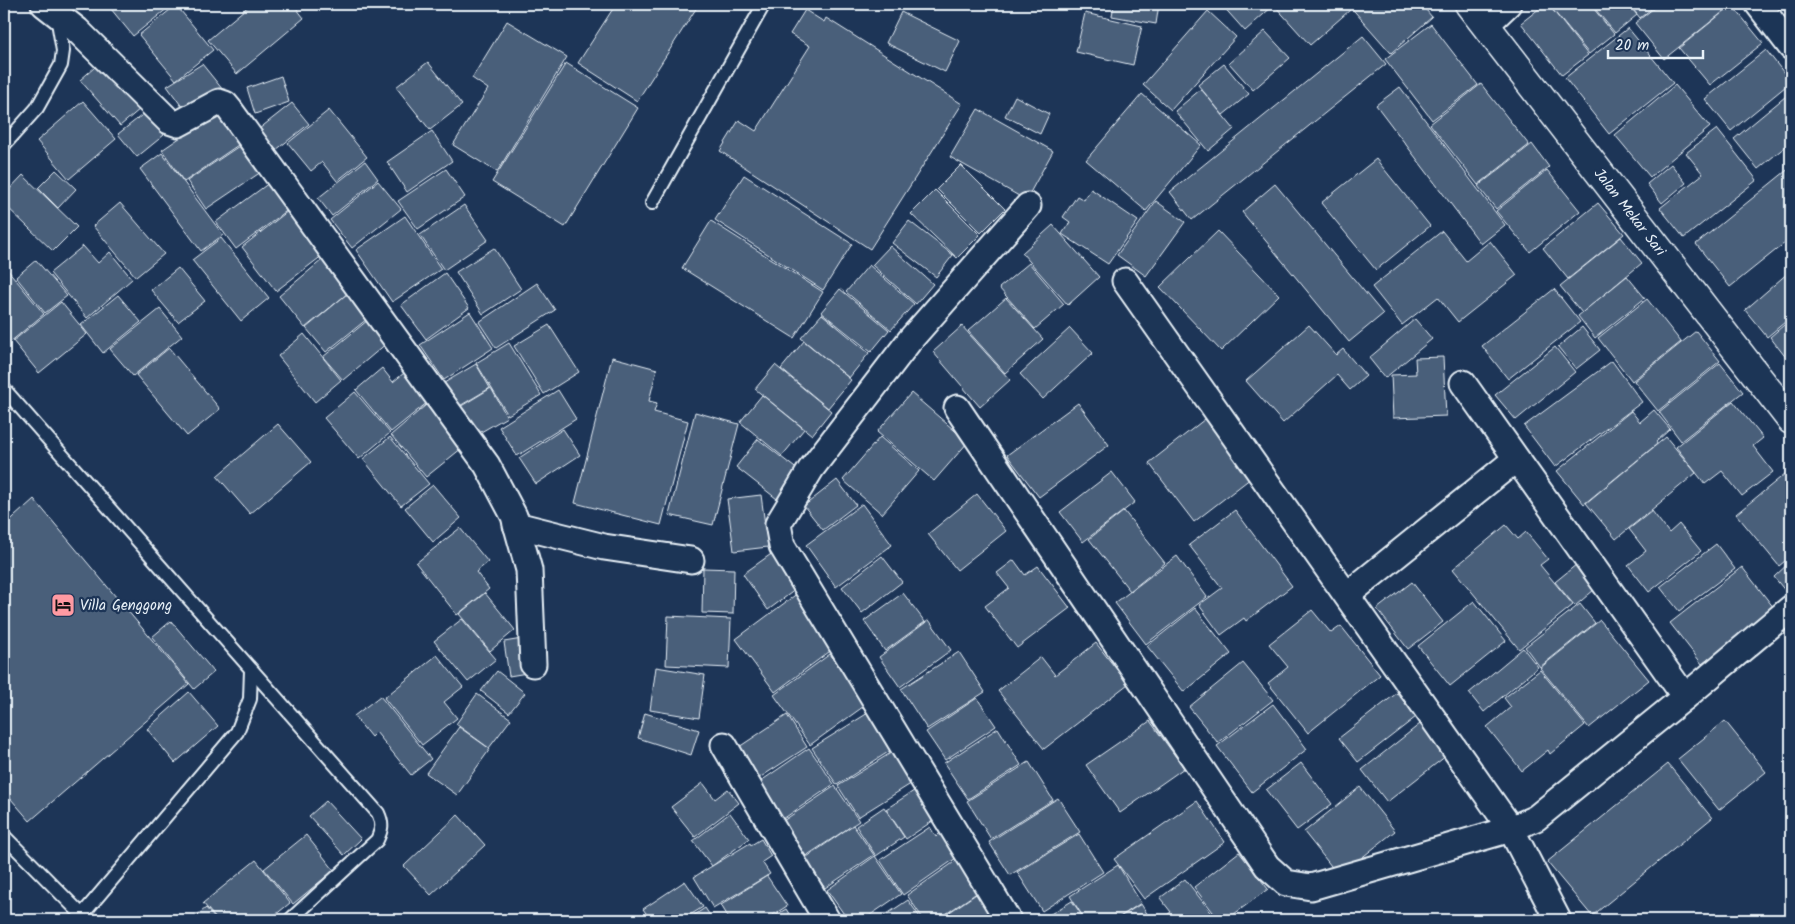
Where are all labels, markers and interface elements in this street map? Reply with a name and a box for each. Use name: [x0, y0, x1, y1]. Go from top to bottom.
scale bar: [1608, 28, 1702, 60]
text: 20 m: [1615, 34, 1649, 58]
street label: Jalan Mekar Sari: [1587, 163, 1672, 263]
hotel icon: Villa Genggong: [50, 592, 76, 618]
place label: Villa Genggong: [80, 594, 172, 618]

